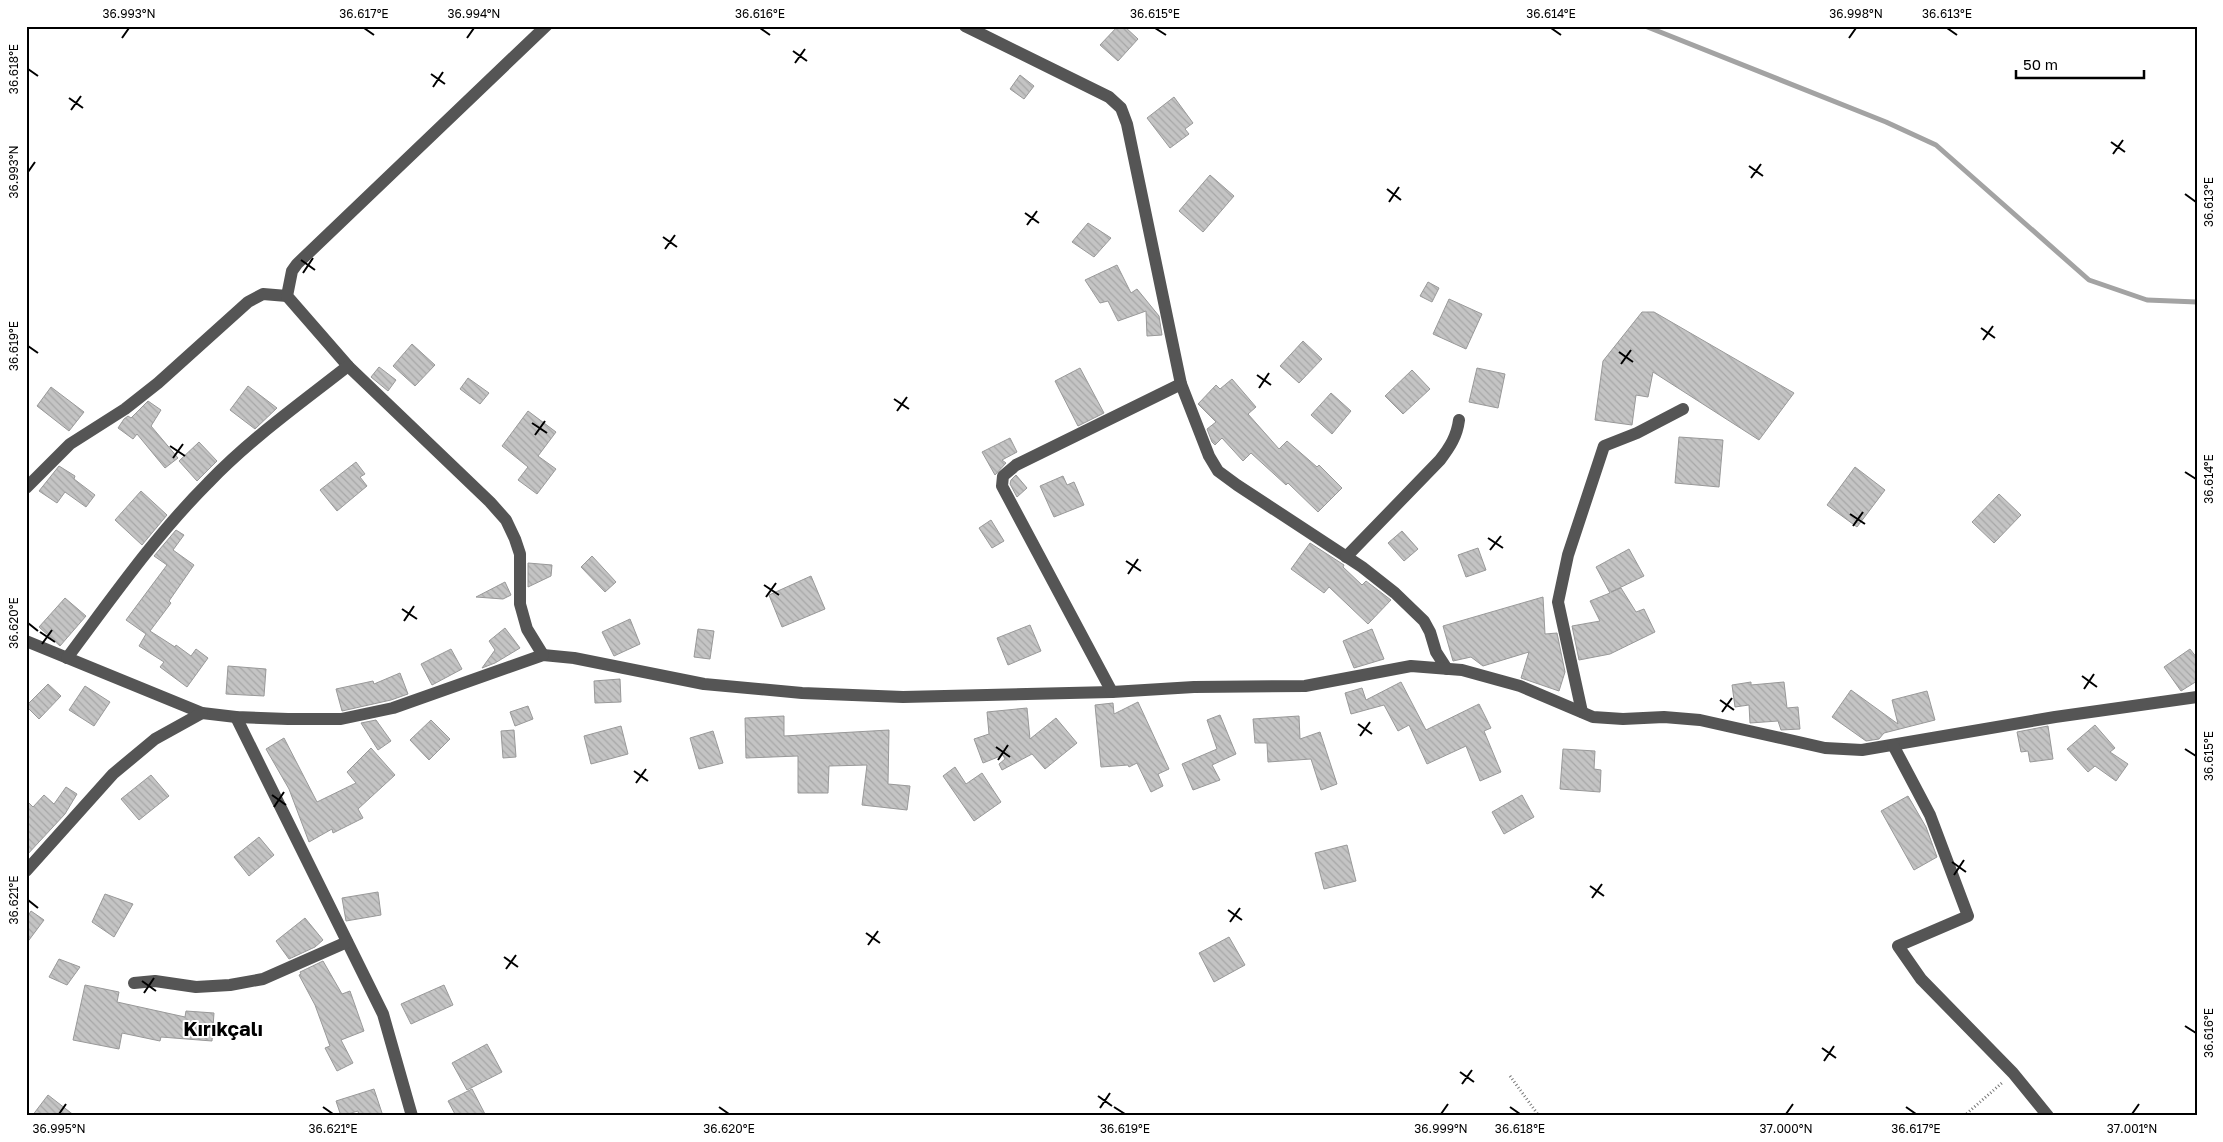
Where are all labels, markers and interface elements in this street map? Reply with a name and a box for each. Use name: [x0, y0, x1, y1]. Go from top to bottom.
text: 36.993°N: [102, 6, 156, 21]
text: 36.617°E: [339, 6, 389, 21]
text: 36.994°N: [448, 6, 500, 21]
text: 36.616°E: [735, 6, 785, 21]
text: 36.615°E: [1130, 6, 1180, 21]
text: 36.614°E: [1526, 6, 1576, 21]
text: 36.998°N: [1829, 6, 1883, 21]
text: 36.613°E: [1922, 6, 1972, 21]
text: 36.618°E: [6, 44, 21, 94]
scale bar: [2016, 48, 2143, 80]
text: 50 m: [2023, 55, 2058, 73]
text: 36.993°N: [6, 145, 21, 199]
text: 36.613°E: [2201, 177, 2216, 227]
text: 36.619°E: [6, 321, 21, 371]
text: 36.614°E: [2201, 454, 2216, 504]
text: 36.620°E: [6, 597, 21, 649]
text: 36.615°E: [2201, 731, 2216, 781]
text: 36.621°E: [6, 876, 21, 924]
text: 36.616°E: [2201, 1008, 2216, 1058]
district label: Kırıkçalı: [183, 1016, 263, 1040]
text: 36.995°N: [32, 1121, 86, 1136]
text: 36.621°E: [309, 1121, 357, 1136]
text: 36.620°E: [703, 1121, 755, 1136]
text: 36.619°E: [1100, 1121, 1150, 1136]
text: 36.999°N: [1414, 1121, 1468, 1136]
text: 36.618°E: [1495, 1121, 1545, 1136]
text: 37.000°N: [1759, 1121, 1813, 1136]
text: 36.617°E: [1891, 1121, 1941, 1136]
text: 37.001°N: [2107, 1121, 2157, 1136]

